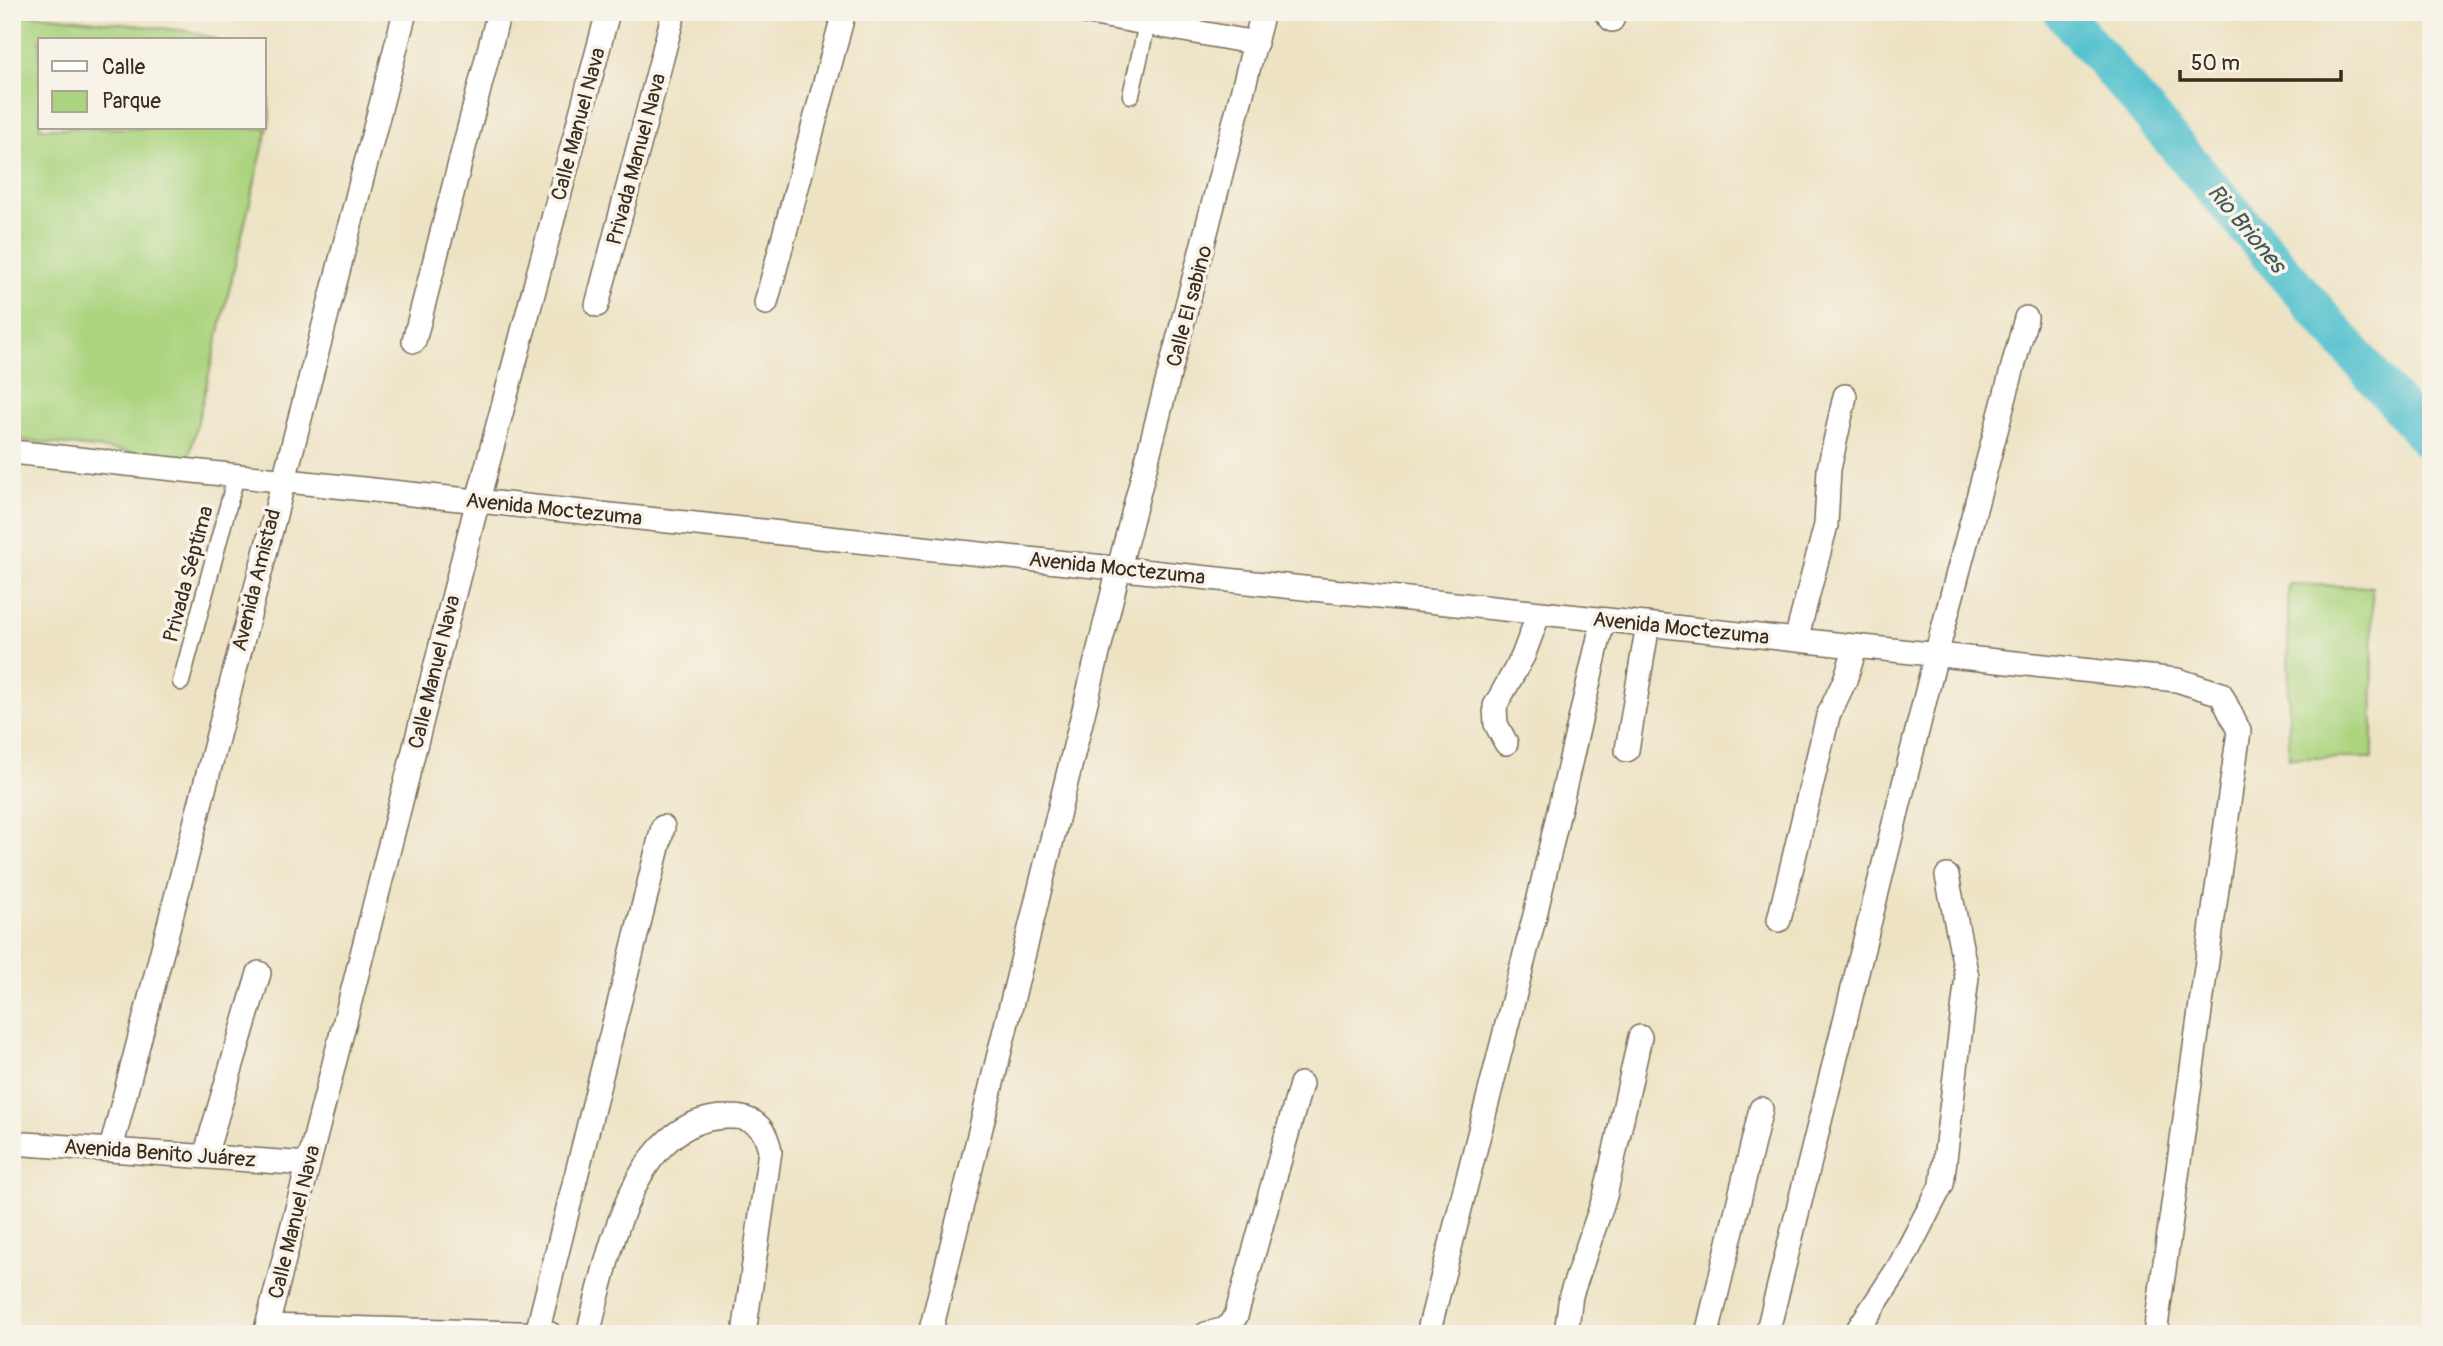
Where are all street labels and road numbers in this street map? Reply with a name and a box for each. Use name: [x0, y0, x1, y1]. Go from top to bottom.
street label: Calle Manuel Nava: [545, 45, 612, 204]
street label: Privada Manuel Nava: [601, 70, 672, 248]
street label: Calle El sabino: [1160, 242, 1219, 370]
street label: Avenida Moctezuma: [464, 487, 643, 532]
street label: Privada Séptima: [157, 503, 220, 645]
street label: Avenida Amistad: [226, 506, 287, 654]
street label: Avenida Moctezuma: [1027, 546, 1206, 591]
street label: Calle Manuel Nava: [402, 592, 467, 752]
street label: Avenida Moctezuma: [1591, 606, 1770, 651]
street label: Avenida Benito Juárez: [63, 1133, 257, 1174]
street label: Calle Manuel Nava: [262, 1142, 327, 1302]

